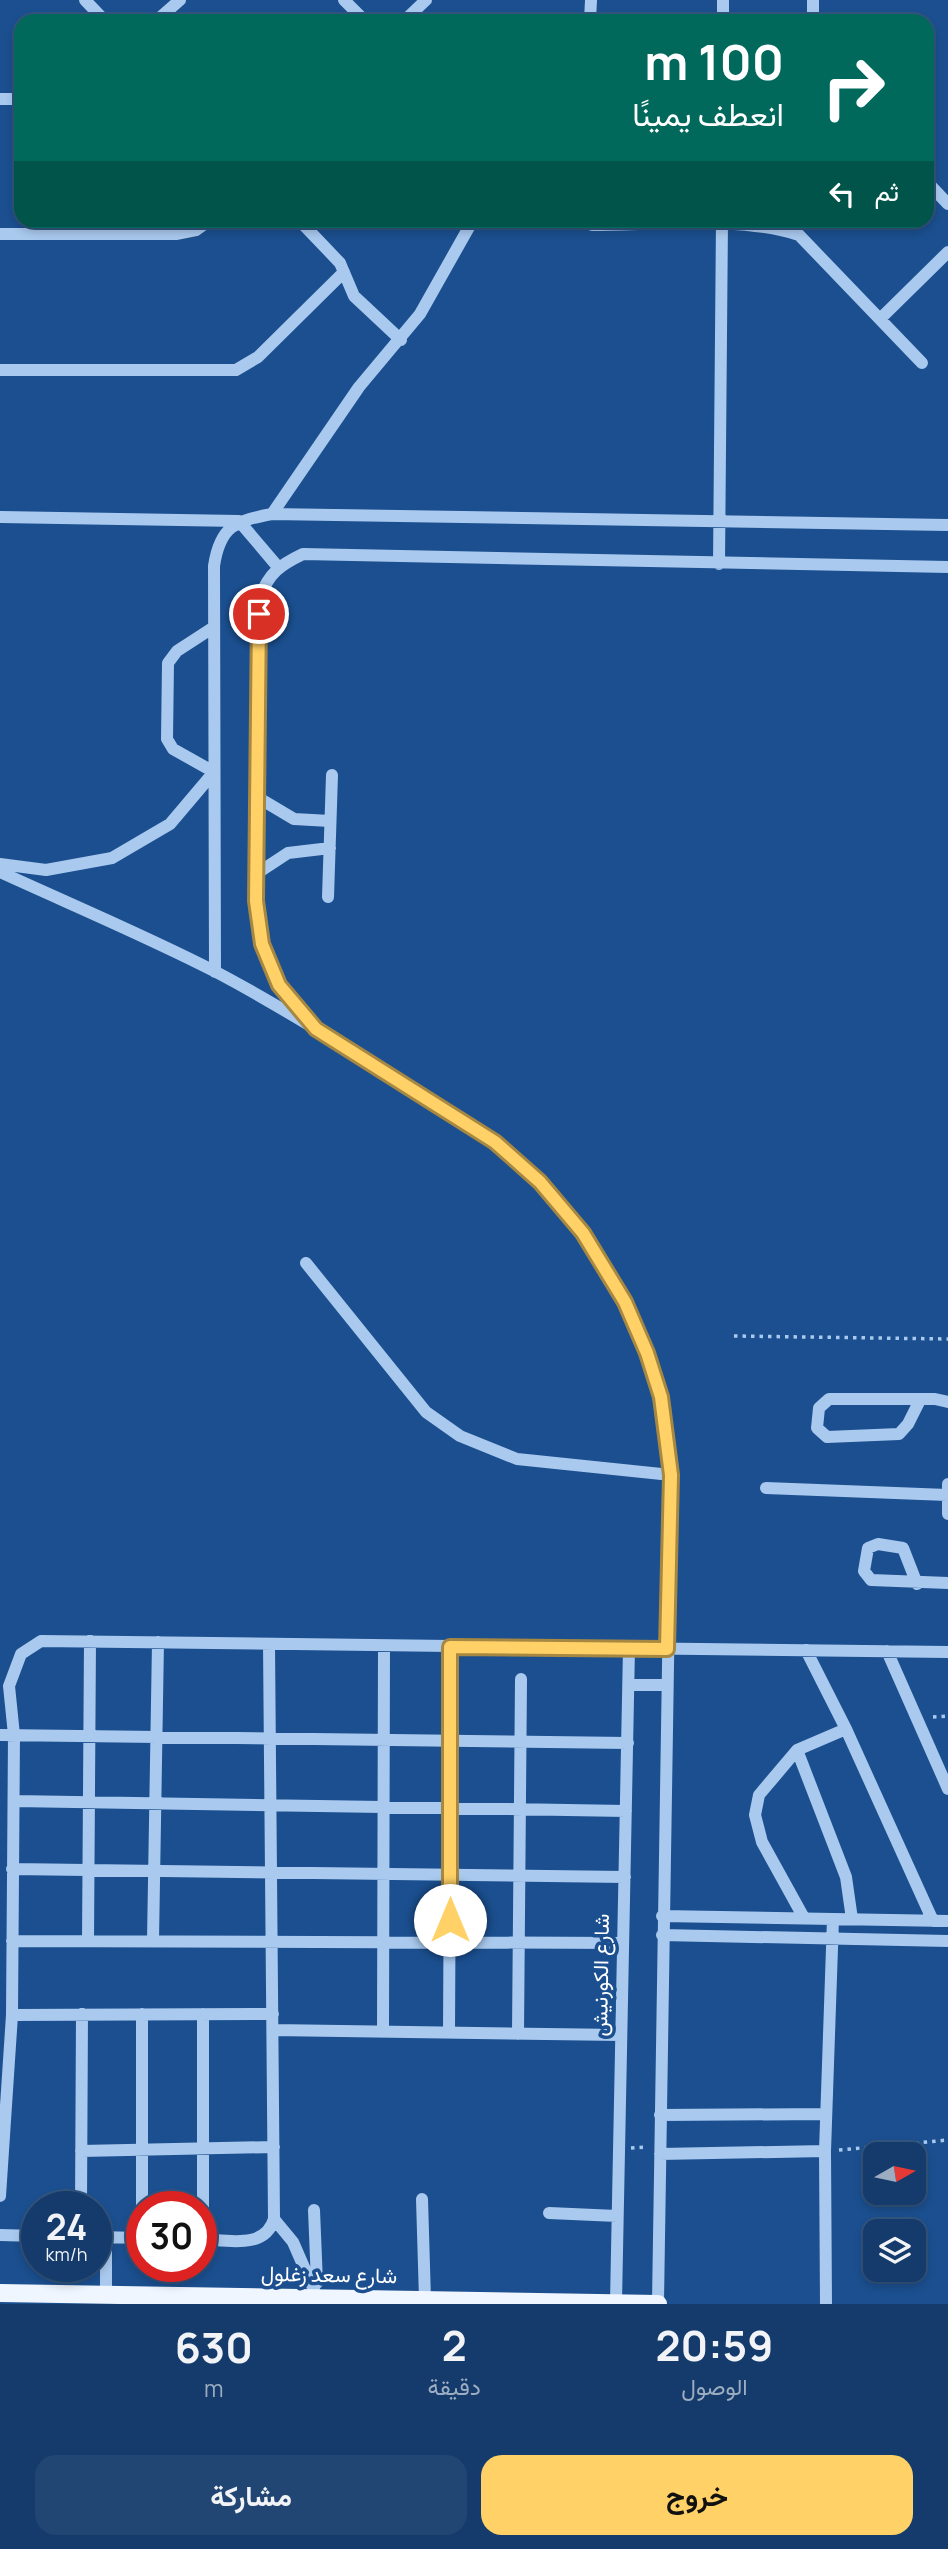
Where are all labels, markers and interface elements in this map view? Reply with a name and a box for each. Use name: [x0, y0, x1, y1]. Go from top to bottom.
text: 100 m: [644, 28, 784, 95]
icon: right: [808, 42, 899, 133]
text: انعطف يمينًا: [632, 92, 784, 136]
text: ثم: [875, 173, 899, 209]
icon: left: [823, 175, 861, 213]
pin: [229, 584, 289, 644]
icon: arrive: [240, 595, 278, 633]
position arrow: [413, 1883, 487, 1957]
street label: شارع الكورنيش: [585, 1913, 616, 2037]
north arrow: [863, 2142, 926, 2205]
map controls: [863, 2142, 926, 2282]
speed limit sign: 30: [126, 2191, 217, 2282]
text: 24: [46, 2203, 87, 2251]
button: layers: [863, 2219, 926, 2282]
text: km/h: [46, 2242, 87, 2266]
street label: شارع سعد زغلول: [261, 2259, 397, 2290]
text: 2: [442, 2316, 467, 2374]
text: 20:59: [656, 2316, 773, 2374]
text: 630: [175, 2318, 253, 2376]
text: دقيقة: [428, 2370, 481, 2402]
text: الوصول: [681, 2370, 748, 2402]
text: m: [204, 2372, 224, 2404]
button: مشاركة: [35, 2455, 467, 2535]
button: خروج: [481, 2455, 913, 2535]

